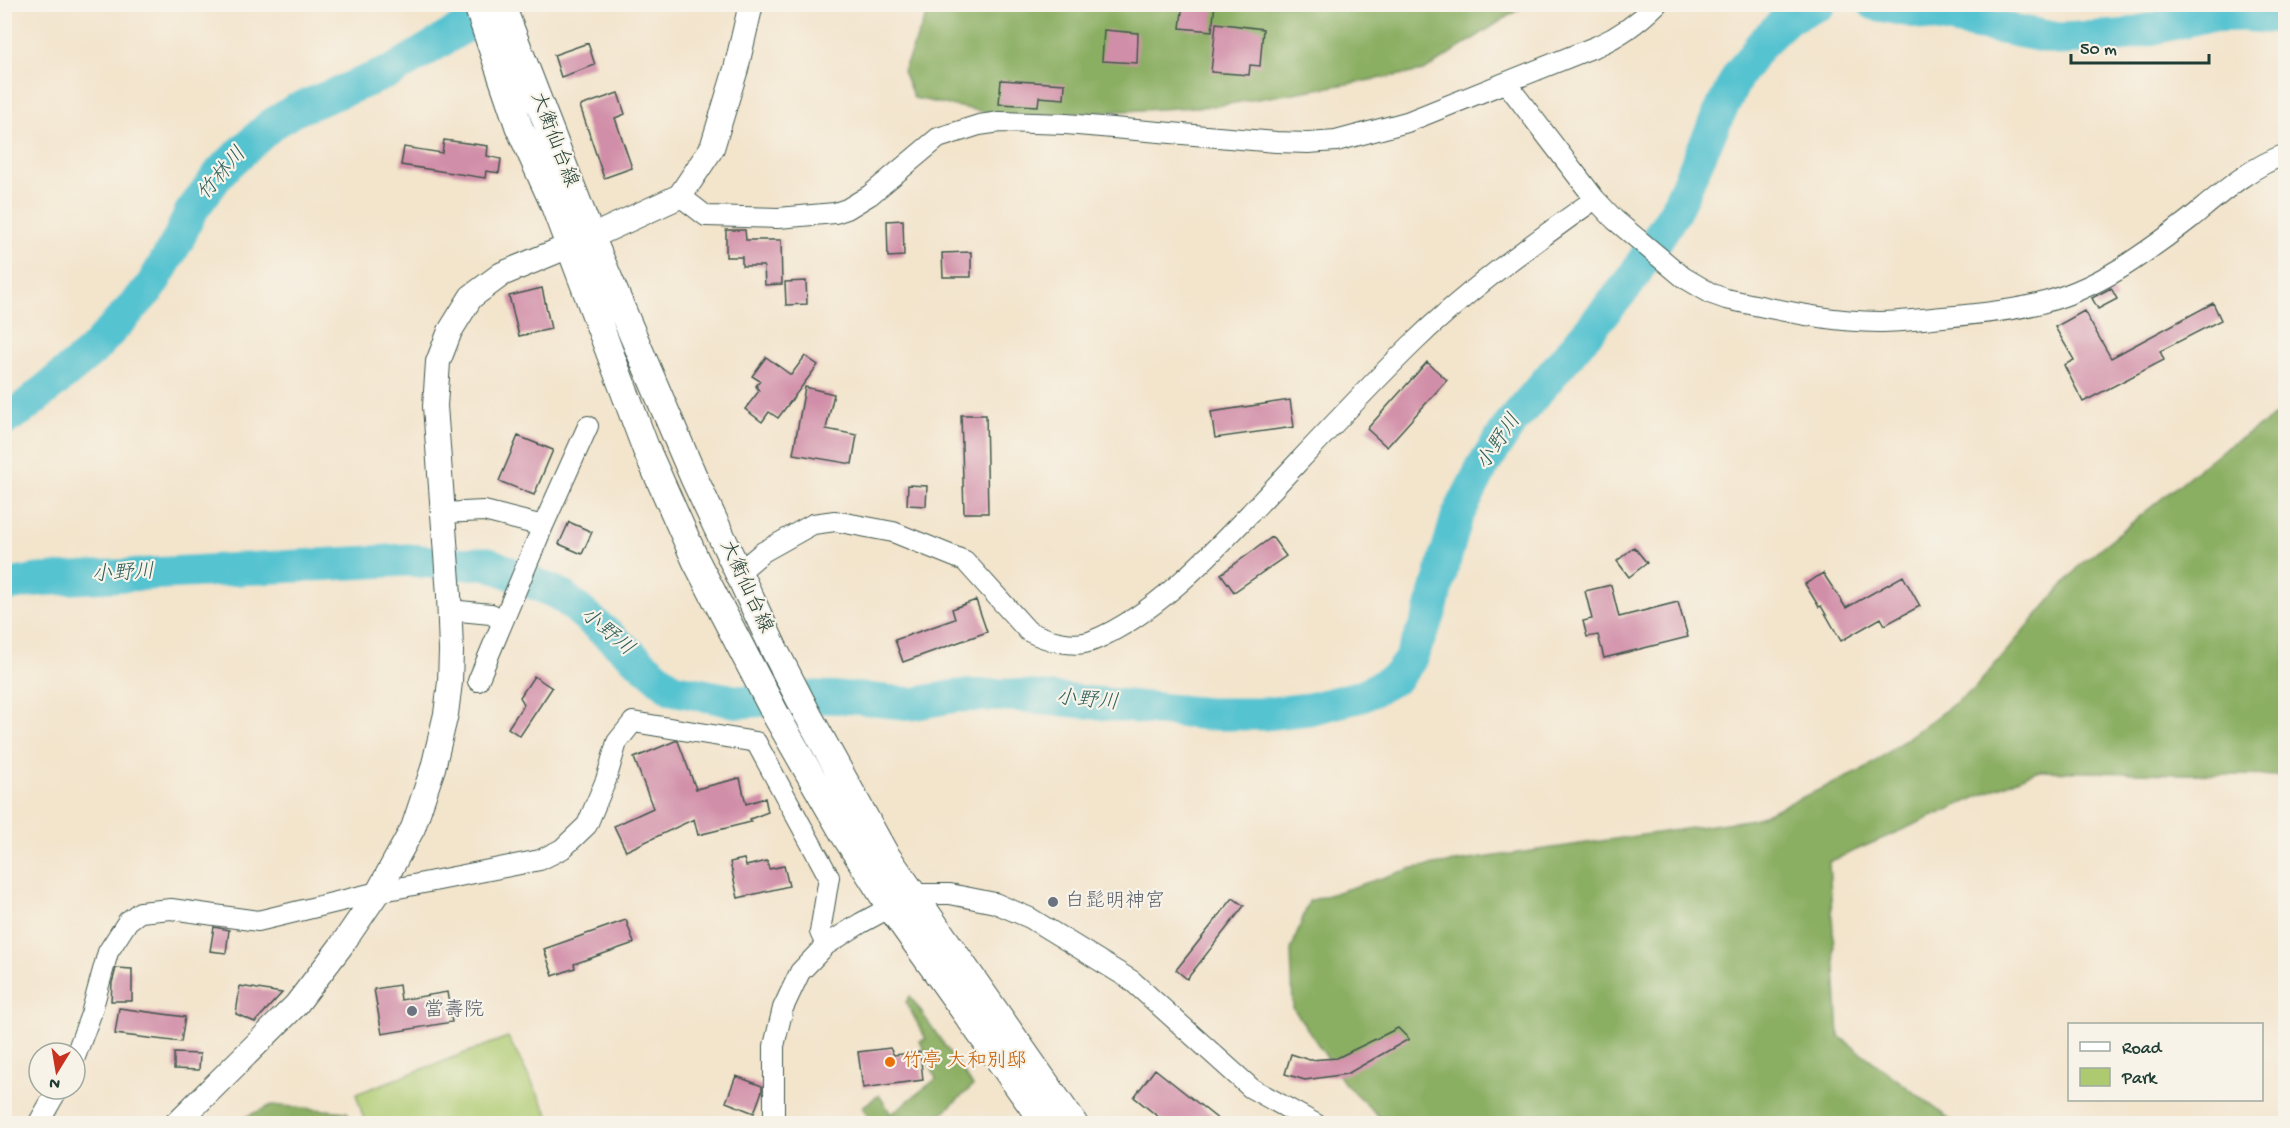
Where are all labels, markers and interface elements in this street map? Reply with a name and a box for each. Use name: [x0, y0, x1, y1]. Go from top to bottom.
scale bar: [2071, 27, 2209, 65]
text: 50 m: [2080, 40, 2117, 61]
street label: 大衡仙台線: [524, 88, 584, 191]
water label: 竹林川: [192, 142, 253, 207]
water label: 小野川: [1471, 409, 1528, 476]
street label: 大衡仙台線: [713, 536, 778, 637]
water label: 小野川: [91, 560, 155, 589]
water label: 小野川: [574, 602, 639, 663]
water label: 小野川: [1055, 686, 1120, 717]
place label: 白髭明神宮: [1065, 889, 1165, 914]
marker: 白髭明神宮: [1046, 895, 1060, 909]
place label: 當壽院: [424, 998, 484, 1023]
marker: 當壽院: [405, 1004, 419, 1018]
legend: [2068, 1023, 2263, 1101]
text: Road: [2122, 1039, 2163, 1060]
north arrow: [27, 1041, 87, 1101]
place label: 竹亭 大和別邸: [902, 1049, 1027, 1074]
marker: 竹亭 大和別邸: [883, 1055, 897, 1069]
text: Park: [2121, 1069, 2158, 1090]
text: N: [47, 1072, 62, 1093]

